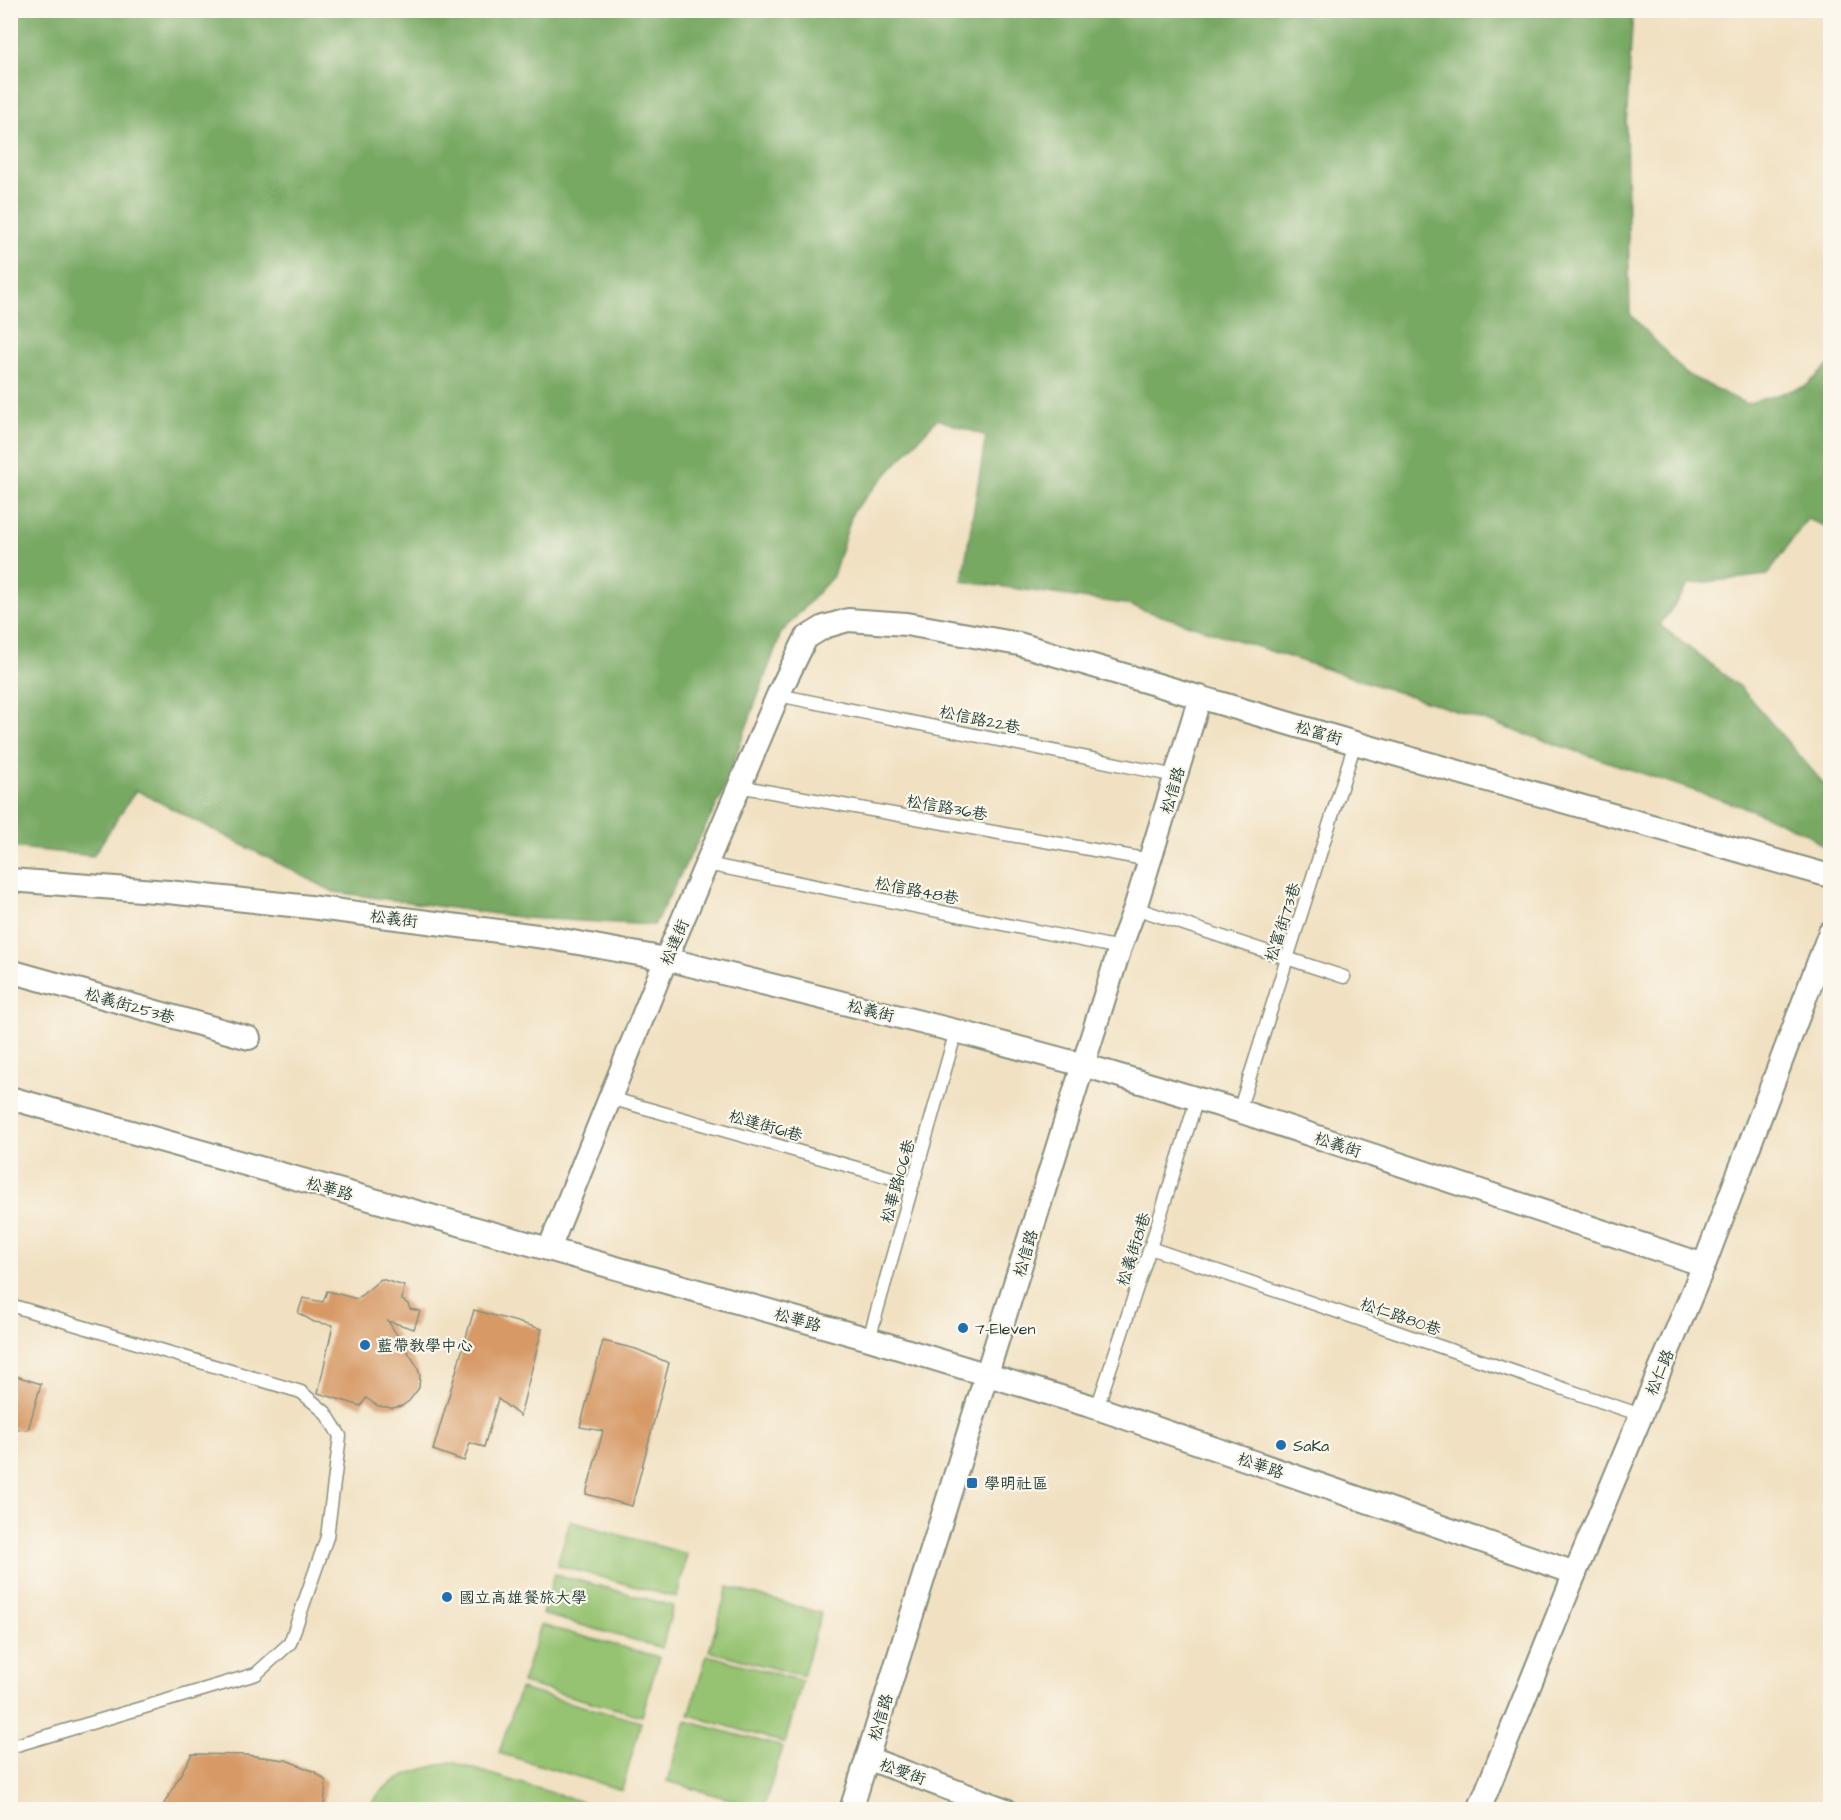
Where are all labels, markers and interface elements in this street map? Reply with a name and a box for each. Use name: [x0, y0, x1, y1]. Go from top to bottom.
street label: 松信路22巷: [937, 701, 1022, 739]
street label: 松富街: [1293, 715, 1345, 750]
street label: 松信路: [1155, 764, 1190, 816]
street label: 松信路36巷: [904, 790, 989, 826]
street label: 松信路48巷: [873, 872, 961, 910]
street label: 松富街73巷: [1260, 880, 1306, 965]
street label: 松義街: [369, 905, 419, 933]
street label: 松達街: [655, 916, 694, 969]
street label: 松義街253巷: [82, 983, 177, 1029]
street label: 松義街: [845, 994, 897, 1027]
street label: 松達街61巷: [726, 1105, 805, 1147]
street label: 松義街: [1311, 1127, 1364, 1163]
street label: 松華路106巷: [876, 1137, 920, 1226]
street label: 松華路: [304, 1172, 356, 1206]
street label: 松義街81巷: [1112, 1210, 1156, 1289]
street label: 松信路: [1008, 1227, 1043, 1279]
street label: 松仁路80巷: [1357, 1293, 1444, 1341]
street label: 松華路: [772, 1303, 824, 1337]
place label: 7-Eleven: [975, 1318, 1035, 1340]
marker: 7-Eleven: [956, 1321, 970, 1335]
place label: 藍帶教學中心: [377, 1335, 473, 1357]
marker: 藍帶教學中心: [358, 1338, 372, 1352]
street label: 松仁路: [1640, 1346, 1679, 1399]
place label: SaKa: [1293, 1435, 1329, 1457]
marker: SaKa: [1274, 1438, 1288, 1452]
street label: 松華路: [1234, 1448, 1287, 1484]
place label: 學明社區: [984, 1473, 1048, 1495]
marker: 學明社區: [965, 1476, 979, 1490]
place label: 國立高雄餐旅大學: [459, 1587, 587, 1609]
marker: 國立高雄餐旅大學: [440, 1590, 454, 1604]
street label: 松信路: [863, 1691, 898, 1743]
street label: 松愛街: [876, 1753, 929, 1790]

